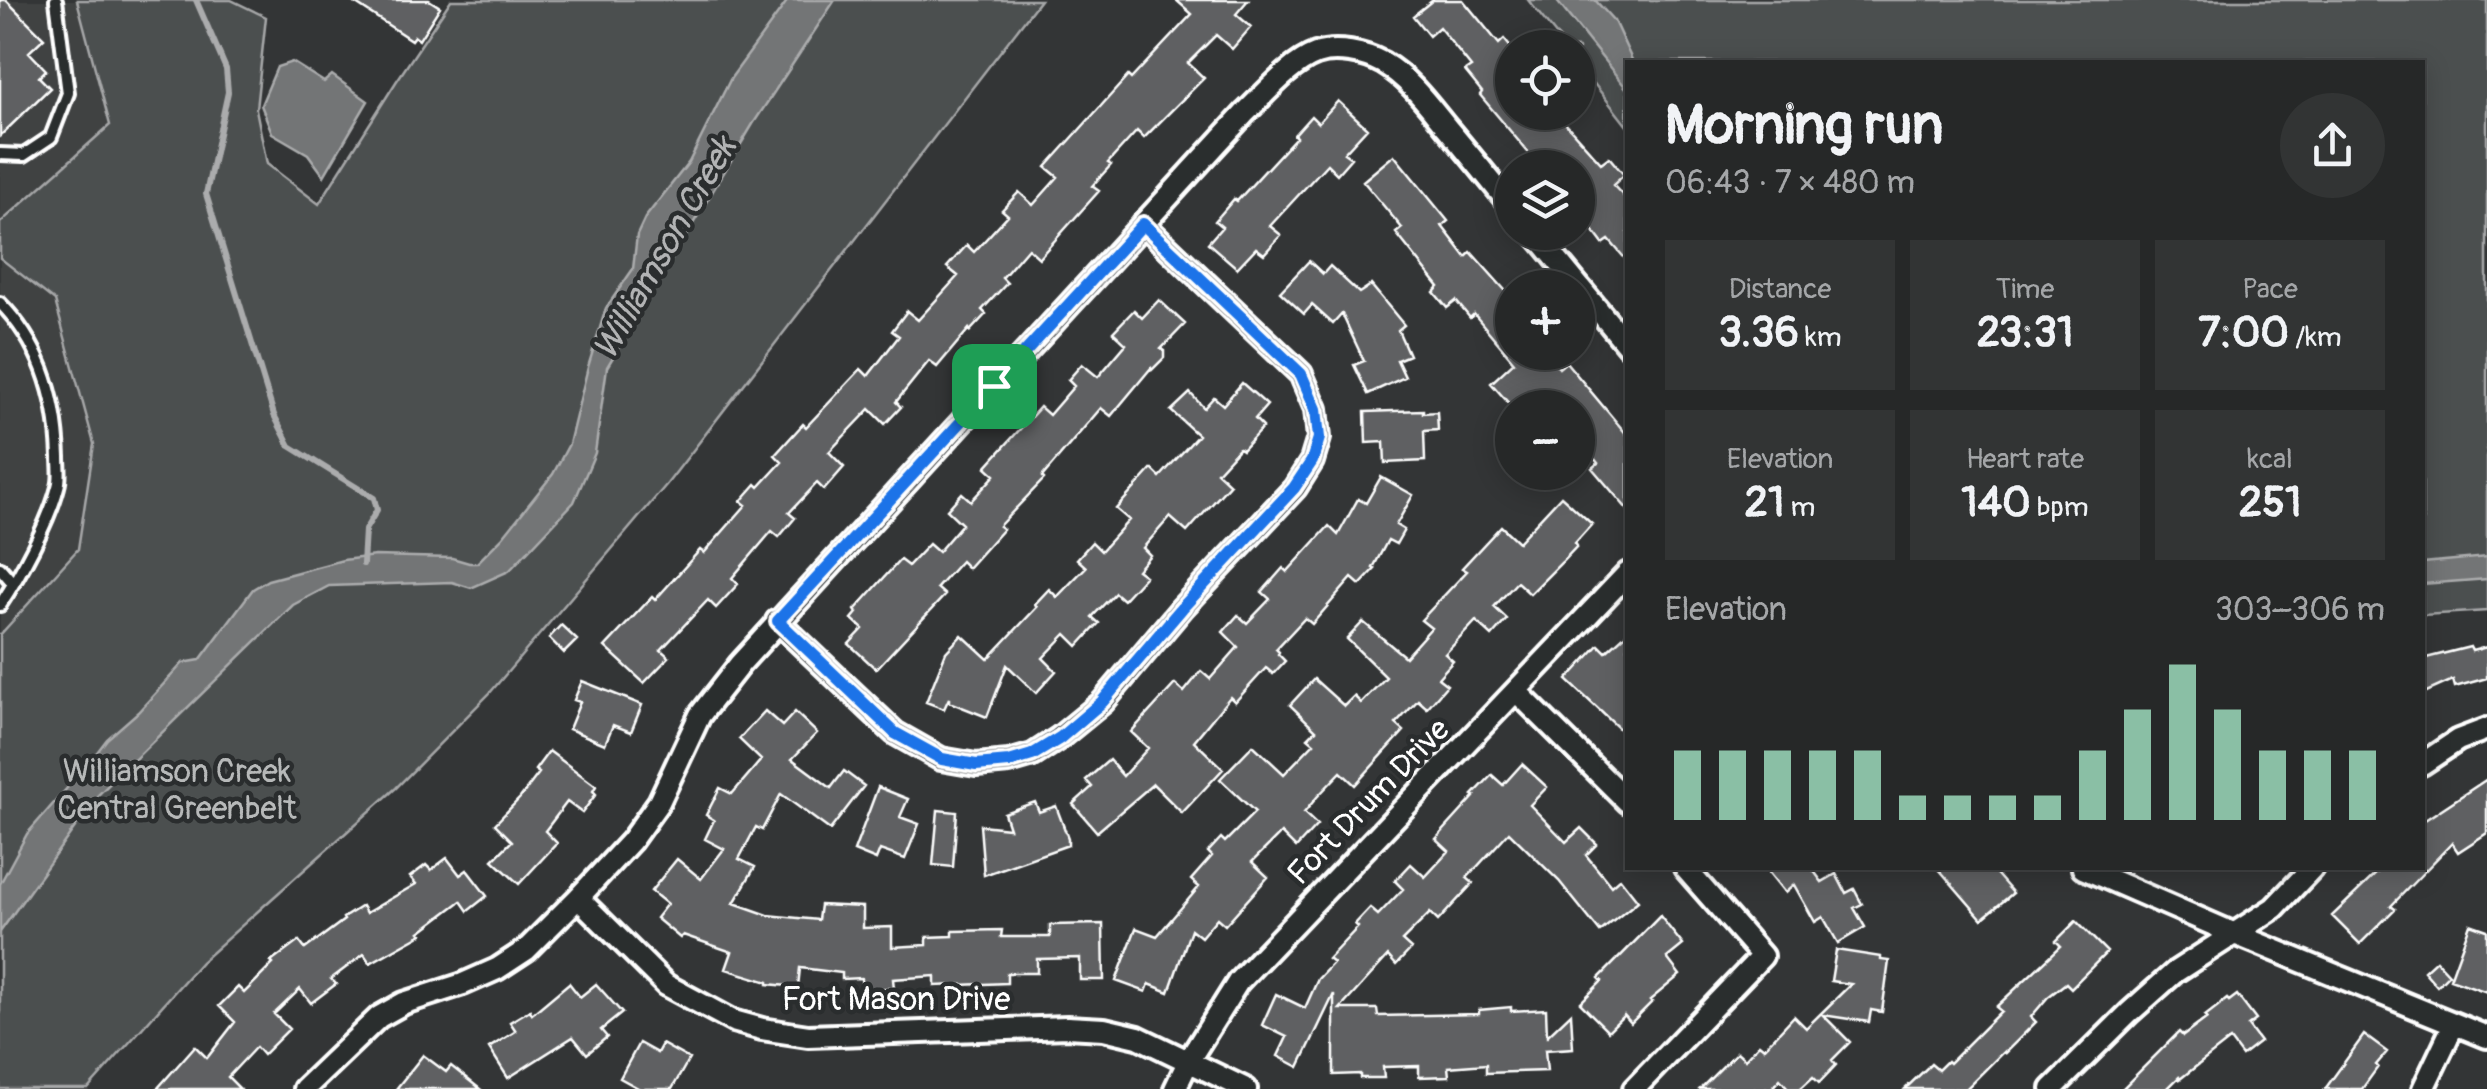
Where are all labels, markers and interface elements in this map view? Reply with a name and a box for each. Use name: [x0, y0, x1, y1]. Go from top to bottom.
map controls: [1495, 30, 1595, 490]
button: locate: [1495, 30, 1595, 130]
text: Morning run: [1665, 91, 1943, 160]
button: share: [2280, 93, 2385, 198]
water label: Williamson Creek: [583, 126, 748, 368]
button: layers: [1495, 150, 1595, 250]
text: 06:43 · 7 × 480 m: [1665, 163, 1915, 203]
button: +: [1495, 270, 1595, 370]
text: Distance: [1729, 272, 1831, 307]
text: Time: [1996, 272, 2054, 307]
text: Pace: [2242, 272, 2298, 307]
text: 3.36: [1718, 307, 1799, 359]
text: 23:31: [1977, 307, 2073, 359]
text: 7:00: [2198, 307, 2289, 359]
text: km: [1799, 320, 1842, 355]
text: /km: [2289, 320, 2342, 355]
pin: [952, 344, 1037, 429]
icon: arrive: [967, 359, 1022, 414]
button: −: [1495, 390, 1595, 490]
text: Elevation: [1727, 442, 1833, 477]
text: Heart rate: [1966, 442, 2084, 477]
text: kcal: [2247, 442, 2293, 477]
text: 21: [1745, 477, 1784, 529]
text: 140: [1961, 477, 2031, 529]
text: 251: [2239, 477, 2301, 529]
text: m: [1784, 490, 1815, 525]
text: bpm: [2031, 490, 2089, 525]
text: Elevation: [1665, 590, 1787, 630]
text: 303–306 m: [2215, 590, 2385, 630]
street label: Fort Drum Drive: [1279, 710, 1458, 893]
park label: Williamson Creek Central Greenbelt: [57, 752, 297, 829]
street label: Fort Mason Drive: [782, 980, 1011, 1020]

